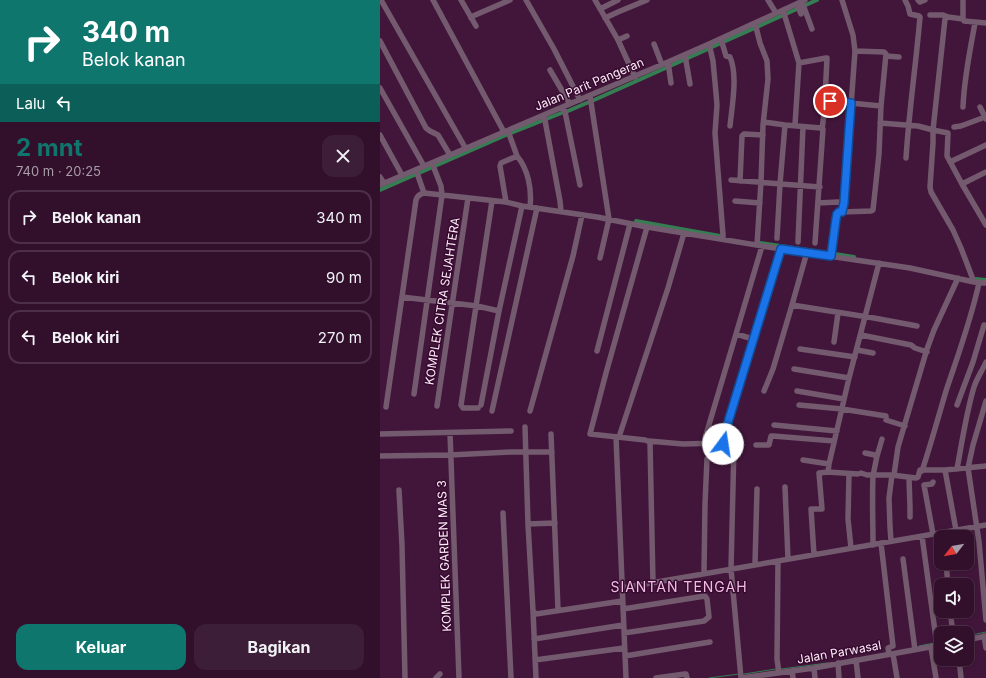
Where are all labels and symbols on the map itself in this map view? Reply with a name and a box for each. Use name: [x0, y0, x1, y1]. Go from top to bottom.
street label: Jalan Parit Pangeran: [532, 54, 646, 114]
pin: [813, 84, 847, 118]
street label: KOMPLEK CITRA SEJAHTERA: [421, 216, 463, 386]
position arrow: [702, 423, 744, 465]
street label: KOMPLEK GARDEN MAS 3: [434, 480, 454, 632]
north arrow: [934, 530, 974, 570]
district label: SIANTAN TENGAH: [610, 578, 748, 595]
street label: Jalan Parwasal: [796, 637, 882, 667]

